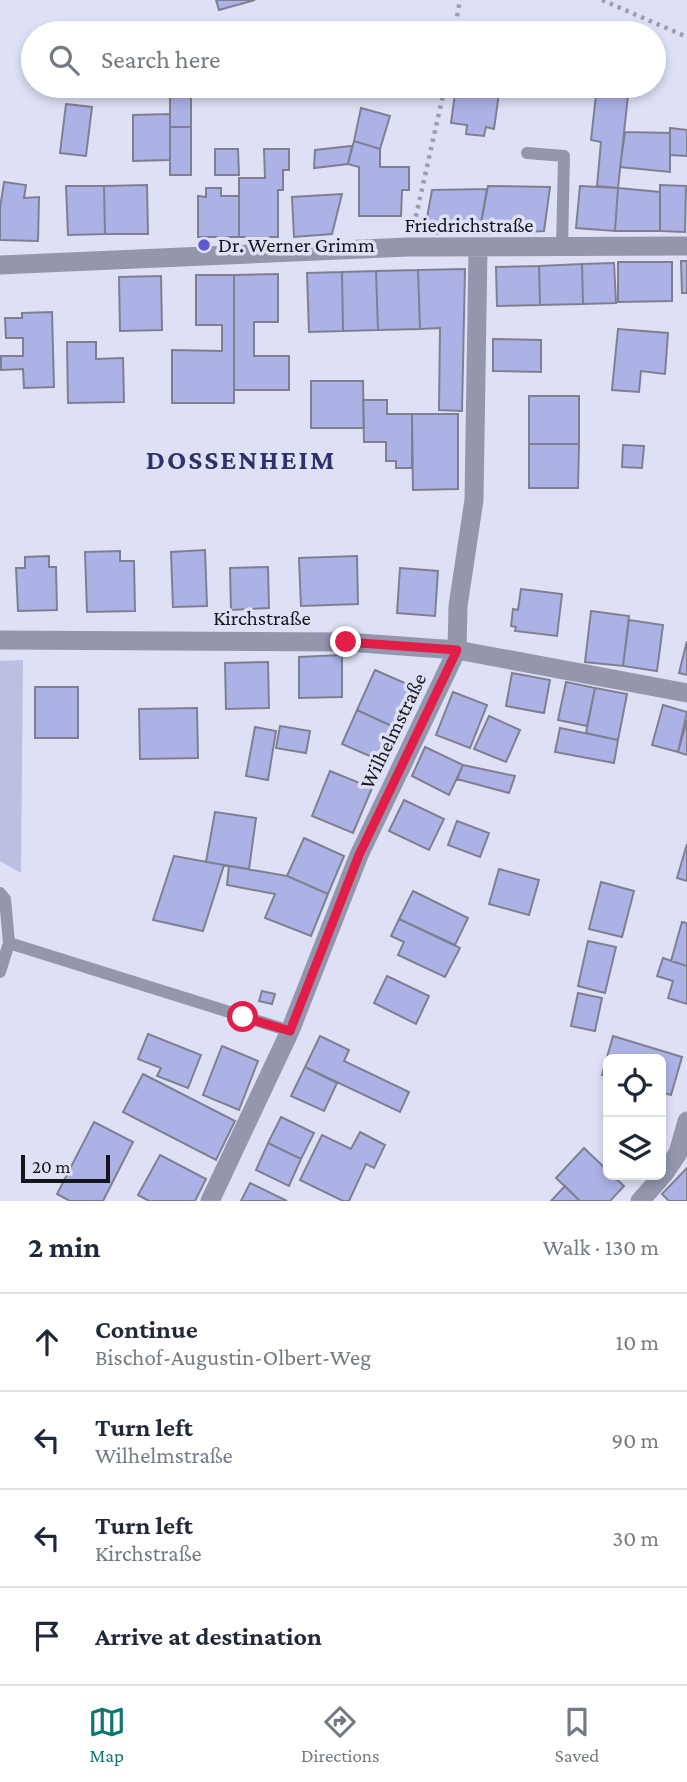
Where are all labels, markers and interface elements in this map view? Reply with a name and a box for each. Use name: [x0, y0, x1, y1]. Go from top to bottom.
search box: [21, 21, 666, 98]
icon: search: [45, 41, 83, 79]
text: Search here: [101, 45, 220, 74]
street label: Friedrichstraße: [404, 213, 534, 237]
place label: Dr. Werner Grimm: [218, 233, 375, 257]
marker: Dr. Werner Grimm: [196, 237, 212, 253]
district label: DOSSENHEIM: [146, 444, 336, 475]
street label: Kirchstraße: [213, 606, 311, 630]
route end: [330, 626, 361, 657]
street label: Wilhelmstraße: [355, 669, 431, 793]
route start: [227, 1001, 258, 1032]
map controls: [603, 1054, 666, 1180]
button: locate: [603, 1054, 666, 1117]
button: layers: [603, 1117, 666, 1180]
scale bar: [21, 1152, 110, 1184]
text: 20 m: [32, 1156, 71, 1177]
text: 2 min: [28, 1230, 100, 1263]
text: Walk · 130 m: [543, 1234, 659, 1260]
text: Continue: [95, 1315, 198, 1344]
icon: ahead: [28, 1323, 66, 1361]
text: 10 m: [616, 1329, 659, 1355]
text: Bischof-Augustin-Olbert-Weg: [95, 1344, 371, 1370]
text: Turn left: [95, 1413, 193, 1442]
icon: left: [28, 1421, 66, 1459]
text: 90 m: [612, 1427, 659, 1453]
text: Wilhelmstraße: [95, 1442, 233, 1468]
text: Turn left: [95, 1511, 193, 1540]
icon: left: [28, 1519, 66, 1557]
text: 30 m: [612, 1525, 659, 1551]
text: Kirchstraße: [95, 1540, 202, 1566]
icon: arrive: [28, 1617, 66, 1655]
text: Arrive at destination: [95, 1622, 322, 1651]
tab: Map: [88, 1703, 126, 1766]
tab: Directions: [301, 1703, 380, 1766]
tab: Saved: [555, 1703, 599, 1766]

